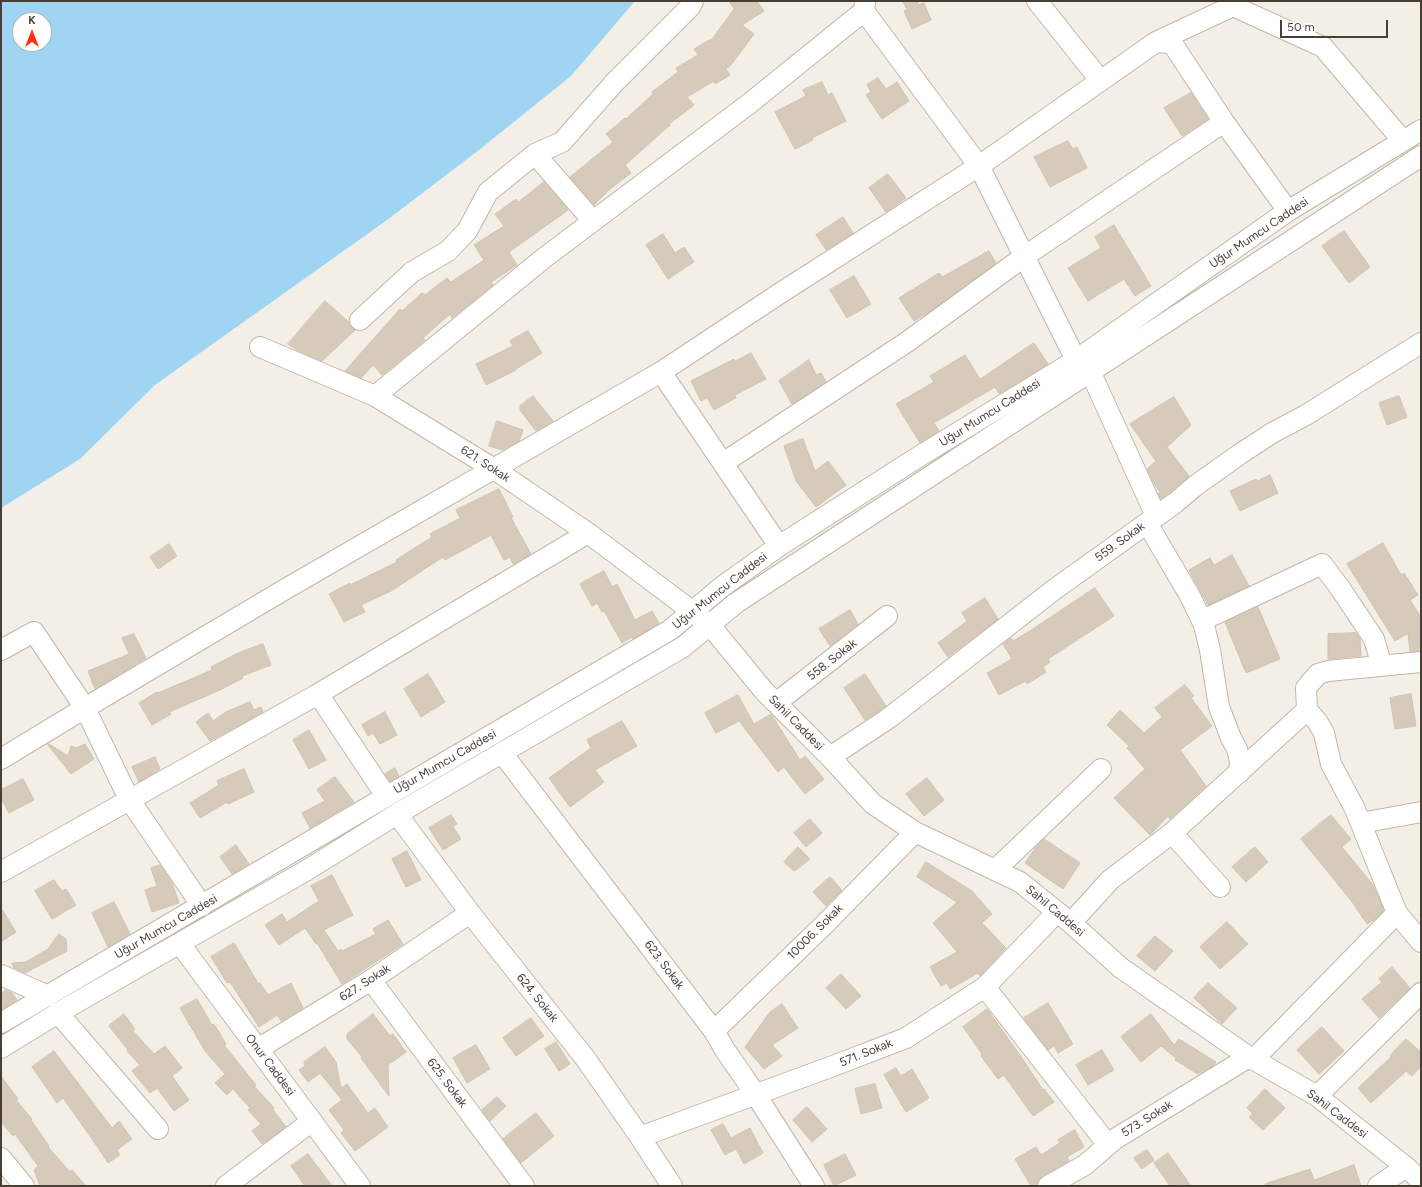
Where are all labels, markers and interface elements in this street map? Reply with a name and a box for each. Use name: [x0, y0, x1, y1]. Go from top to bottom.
north arrow: [12, 12, 52, 52]
scale bar: [1282, 12, 1390, 38]
text: K: [28, 14, 36, 27]
text: 50 m: [1287, 20, 1315, 34]
street label: Uğur Mumcu Caddesi: [1207, 195, 1311, 271]
street label: Uğur Mumcu Caddesi: [937, 376, 1043, 450]
street label: 621. Sokak: [458, 443, 512, 485]
street label: 559. Sokak: [1092, 519, 1148, 565]
street label: Uğur Mumcu Caddesi: [670, 550, 770, 632]
street label: 558. Sokak: [804, 636, 860, 684]
street label: Sahil Caddesi: [765, 692, 827, 754]
street label: Uğur Mumcu Caddesi: [391, 727, 499, 797]
street label: Sahil Caddesi: [1023, 882, 1087, 940]
street label: Uğur Mumcu Caddesi: [112, 892, 220, 962]
street label: 10006. Sokak: [784, 901, 846, 963]
street label: 623. Sokak: [641, 938, 687, 992]
street label: 627. Sokak: [337, 961, 393, 1005]
street label: 624. Sokak: [513, 971, 561, 1025]
street label: Onur Caddesi: [242, 1031, 298, 1099]
street label: 571. Sokak: [837, 1036, 895, 1070]
street label: 625. Sokak: [424, 1056, 470, 1110]
street label: Sahil Caddesi: [1304, 1086, 1370, 1142]
street label: 573. Sokak: [1119, 1098, 1175, 1140]

